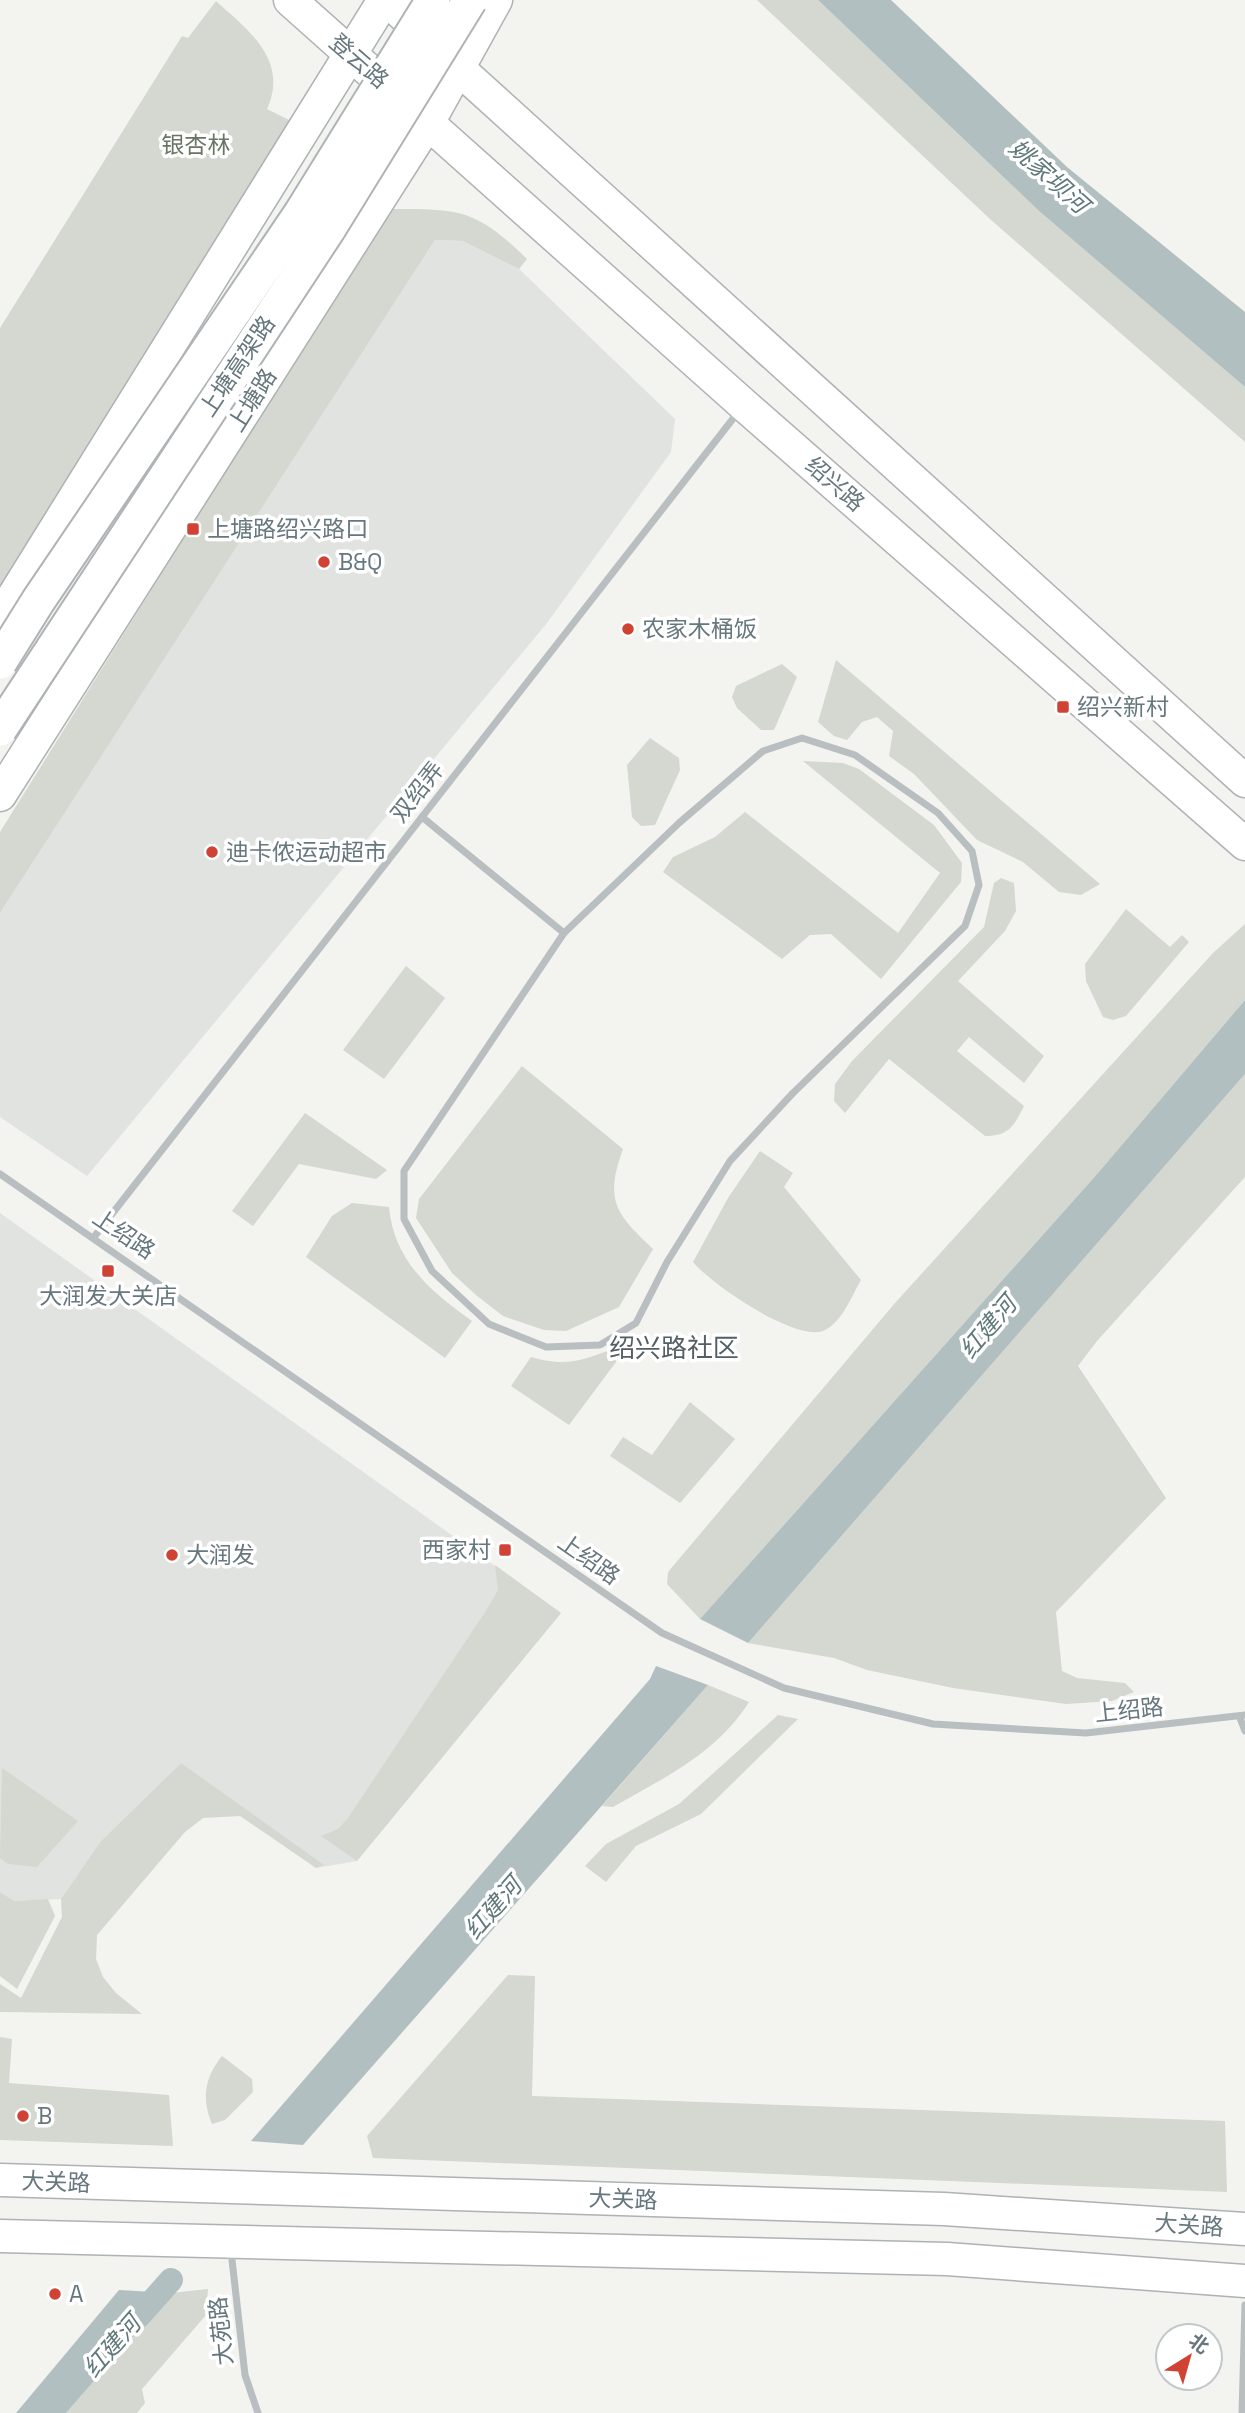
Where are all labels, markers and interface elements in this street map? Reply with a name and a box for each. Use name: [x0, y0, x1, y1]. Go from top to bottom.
street label: 登云路: [323, 27, 395, 95]
park label: 银杏林: [162, 130, 231, 160]
water label: 姚家坝河: [1003, 132, 1098, 222]
street label: 上塘高架路: [192, 310, 282, 422]
street label: 上塘路: [221, 363, 283, 437]
street label: 绍兴路: [799, 450, 871, 518]
place label: 上塘路绍兴路口: [207, 514, 368, 544]
marker: 上塘路绍兴路口: [185, 521, 201, 537]
place label: B&Q: [338, 547, 382, 577]
marker: B&Q: [316, 554, 332, 570]
place label: 农家木桶饭: [642, 614, 757, 644]
marker: 农家木桶饭: [620, 621, 636, 637]
place label: 绍兴新村: [1077, 692, 1169, 722]
marker: 绍兴新村: [1055, 699, 1071, 715]
street label: 双绍弄: [384, 756, 450, 828]
place label: 迪卡侬运动超市: [226, 837, 387, 867]
marker: 迪卡侬运动超市: [204, 844, 220, 860]
street label: 上绍路: [87, 1202, 161, 1266]
marker: 大润发大关店: [100, 1263, 116, 1279]
place label: 大润发大关店: [39, 1281, 177, 1311]
water label: 红建河: [953, 1286, 1026, 1365]
district label: 绍兴路社区: [609, 1331, 739, 1365]
street label: 上绍路: [552, 1527, 626, 1591]
place label: 西家村: [422, 1535, 491, 1565]
place label: 大润发: [186, 1540, 255, 1570]
marker: 西家村: [497, 1542, 513, 1558]
marker: 大润发: [164, 1547, 180, 1563]
street label: 上绍路: [1093, 1691, 1165, 1729]
water label: 红建河: [458, 1868, 531, 1945]
place label: B: [37, 2101, 52, 2131]
marker: B: [15, 2108, 31, 2124]
street label: 大关路: [21, 2166, 91, 2198]
street label: 大关路: [588, 2183, 658, 2215]
street label: 大关路: [1154, 2208, 1224, 2242]
place label: A: [69, 2279, 84, 2309]
marker: A: [47, 2286, 63, 2302]
street label: 大苑路: [202, 2295, 240, 2367]
water label: 红建河: [77, 2306, 150, 2383]
north arrow: [1154, 2322, 1224, 2392]
text: 北: [1184, 2328, 1214, 2360]

